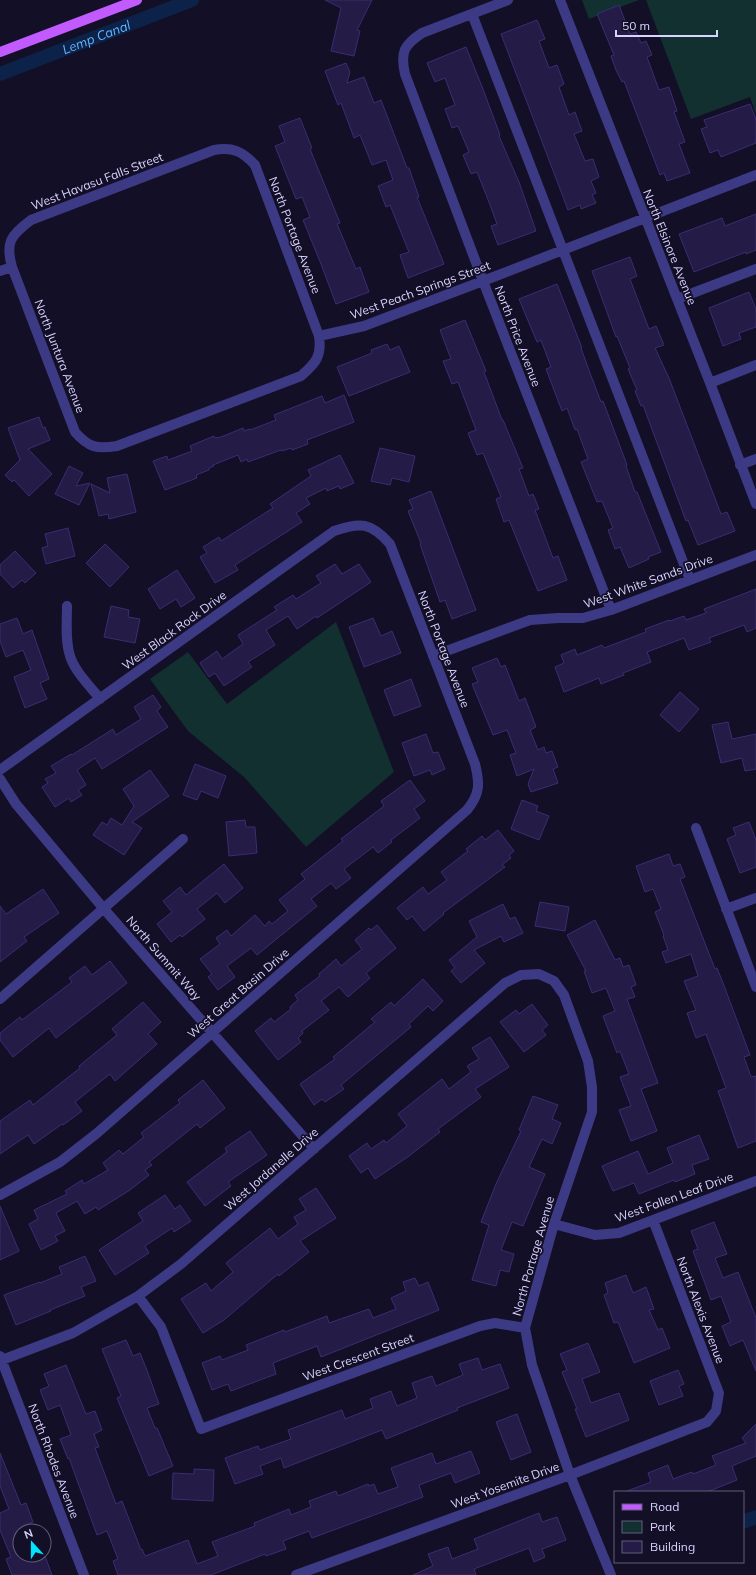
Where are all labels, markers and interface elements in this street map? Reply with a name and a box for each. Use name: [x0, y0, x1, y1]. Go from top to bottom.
scale bar: [616, 12, 717, 38]
water label: Lemp Canal: [60, 16, 133, 57]
text: 50 m: [622, 18, 650, 33]
street label: West Havasu Falls Street: [29, 149, 165, 213]
street label: North Portage Avenue: [266, 174, 324, 296]
street label: North Elsinore Avenue: [640, 187, 700, 307]
street label: West Peach Springs Street: [348, 258, 492, 322]
street label: North Price Avenue: [492, 283, 544, 389]
street label: North Juntura Avenue: [31, 297, 89, 415]
street label: West White Sands Drive: [581, 551, 715, 611]
street label: West Black Rock Drive: [119, 587, 229, 673]
street label: North Portage Avenue: [415, 588, 473, 710]
street label: North Summit Way: [123, 913, 205, 1004]
street label: West Great Basin Drive: [184, 945, 292, 1041]
street label: West Jordanelle Drive: [221, 1124, 321, 1214]
street label: West Fallen Leaf Drive: [613, 1169, 735, 1225]
street label: North Portage Avenue: [509, 1194, 557, 1318]
street label: North Alexis Avenue: [674, 1254, 728, 1366]
street label: West Crescent Street: [300, 1330, 416, 1384]
street label: North Rhodes Avenue: [25, 1402, 83, 1520]
street label: West Yosemite Drive: [449, 1458, 561, 1512]
legend: [614, 1491, 744, 1563]
text: Road: [650, 1499, 679, 1514]
text: Park: [650, 1519, 676, 1534]
north arrow: [12, 1523, 52, 1563]
text: N: [22, 1526, 35, 1542]
text: Building: [650, 1539, 695, 1554]

